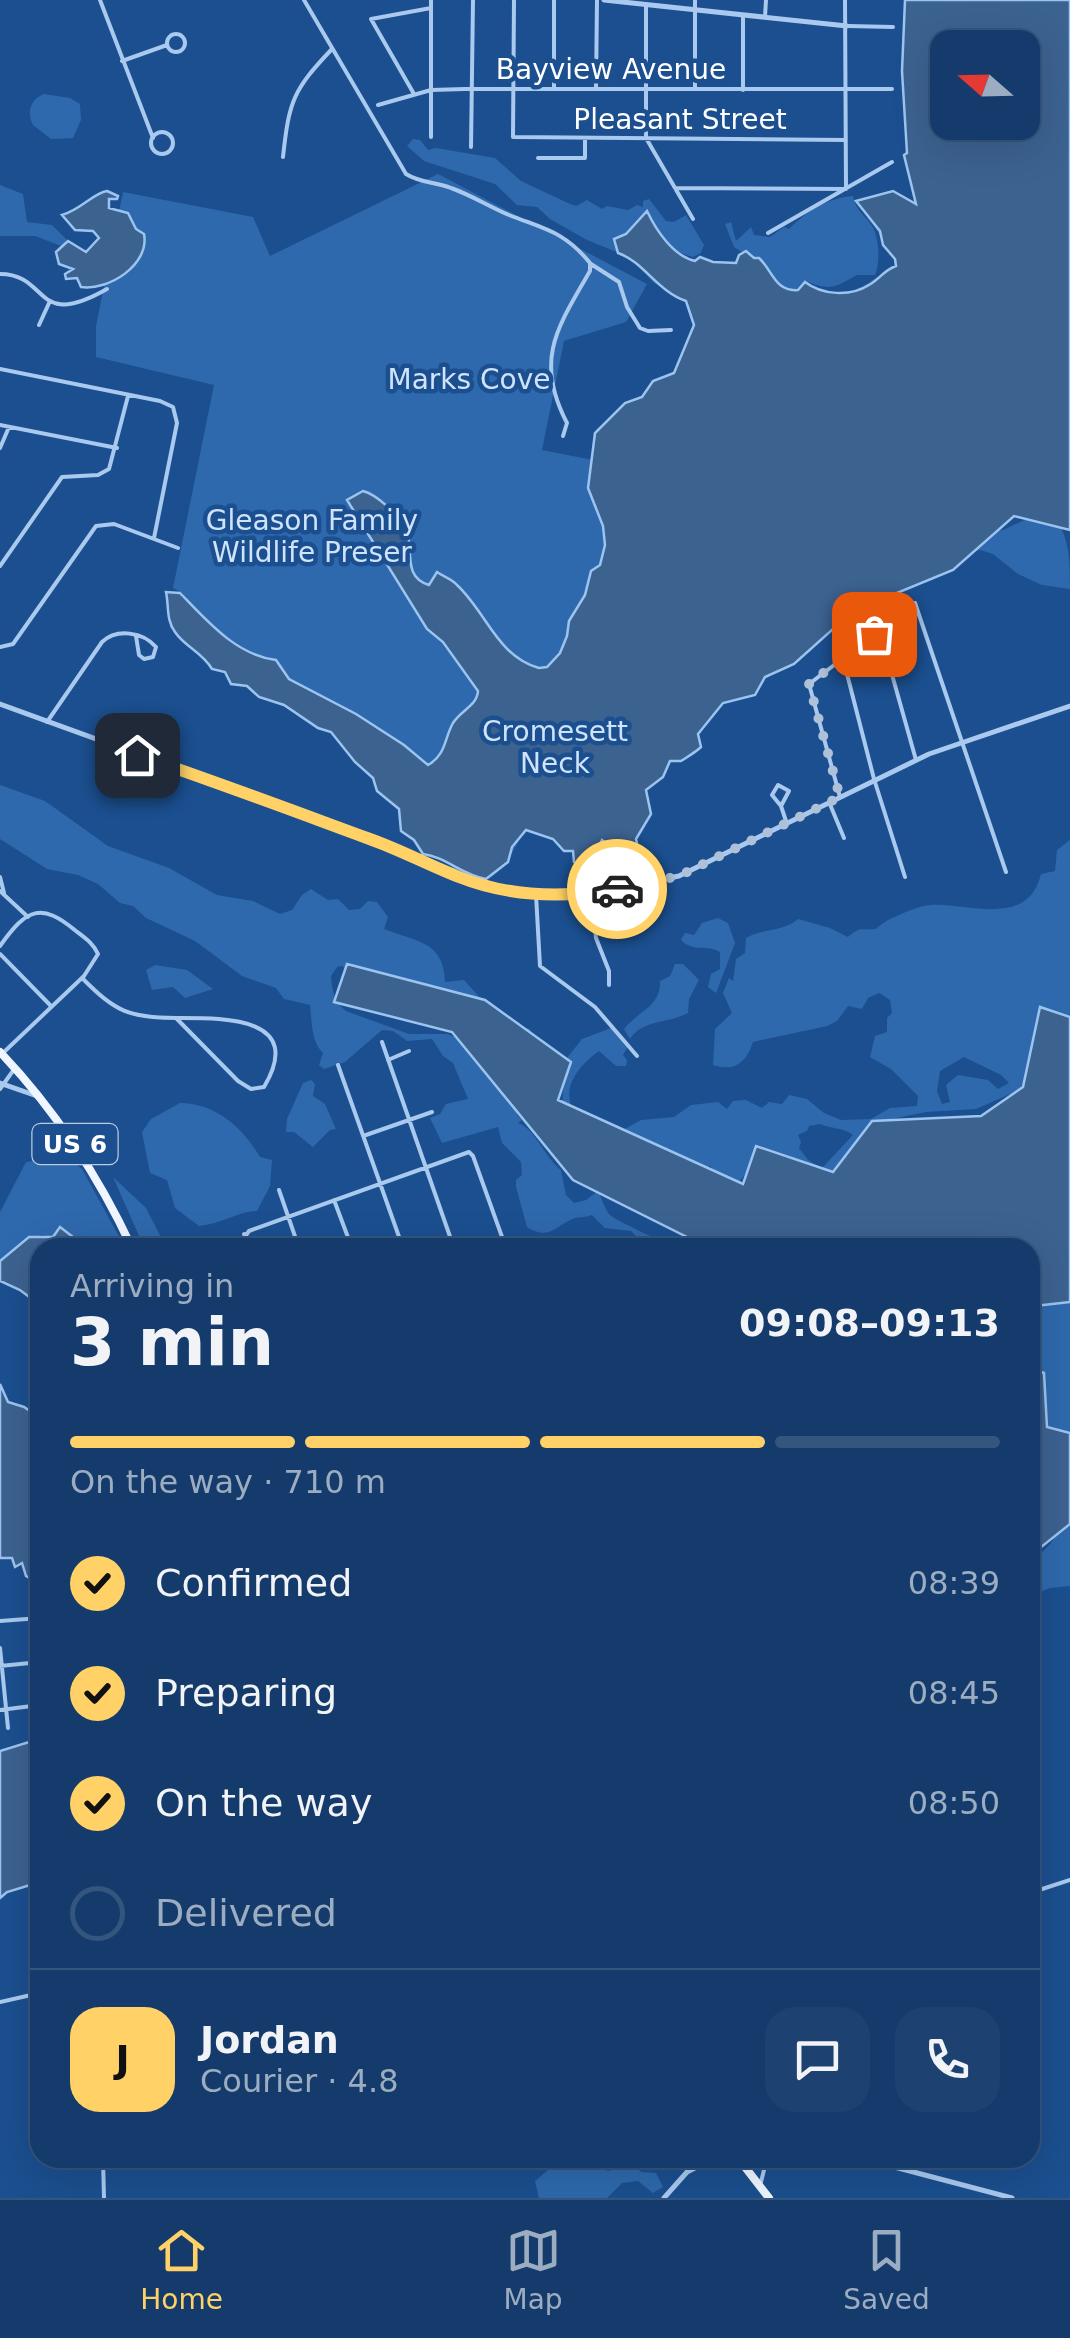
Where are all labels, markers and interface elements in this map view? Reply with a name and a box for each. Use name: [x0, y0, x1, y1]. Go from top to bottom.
north arrow: [930, 30, 1040, 140]
map controls: [930, 30, 1040, 140]
street label: Bayview Avenue: [496, 53, 726, 86]
street label: Pleasant Street: [573, 103, 787, 136]
park label: Marks Cove: [387, 363, 551, 396]
park label: Gleason Family Wildlife Preser: [206, 504, 418, 569]
pin: [832, 592, 917, 677]
icon: bag: [847, 607, 902, 662]
pin: [95, 713, 180, 798]
park label: Cromesett Neck: [482, 715, 628, 780]
icon: home: [110, 728, 165, 783]
courier: [567, 839, 667, 939]
icon: car: [590, 862, 645, 917]
road number: US 6: [32, 1124, 118, 1164]
text: Arriving in: [70, 1267, 234, 1305]
text: 09:08–09:13: [739, 1301, 1000, 1345]
text: 3 min: [70, 1305, 274, 1380]
text: On the way · 710 m: [70, 1463, 386, 1501]
icon: check: [70, 1556, 125, 1611]
text: Confirmed: [155, 1561, 352, 1605]
text: 08:39: [908, 1564, 1000, 1602]
icon: check: [70, 1666, 125, 1721]
text: Preparing: [155, 1671, 337, 1715]
text: 08:45: [908, 1674, 1000, 1712]
icon: check: [70, 1776, 125, 1831]
text: On the way: [155, 1781, 372, 1825]
text: 08:50: [908, 1784, 1000, 1822]
text: Delivered: [155, 1891, 337, 1935]
button: chat: [765, 2007, 870, 2112]
button: phone: [895, 2007, 1000, 2112]
text: Jordan: [200, 2018, 339, 2062]
text: J: [115, 2037, 130, 2081]
text: Courier · 4.8: [200, 2062, 399, 2100]
tab: Home: [140, 2223, 223, 2316]
tab: Map: [504, 2223, 563, 2316]
tab: Saved: [843, 2223, 930, 2316]

